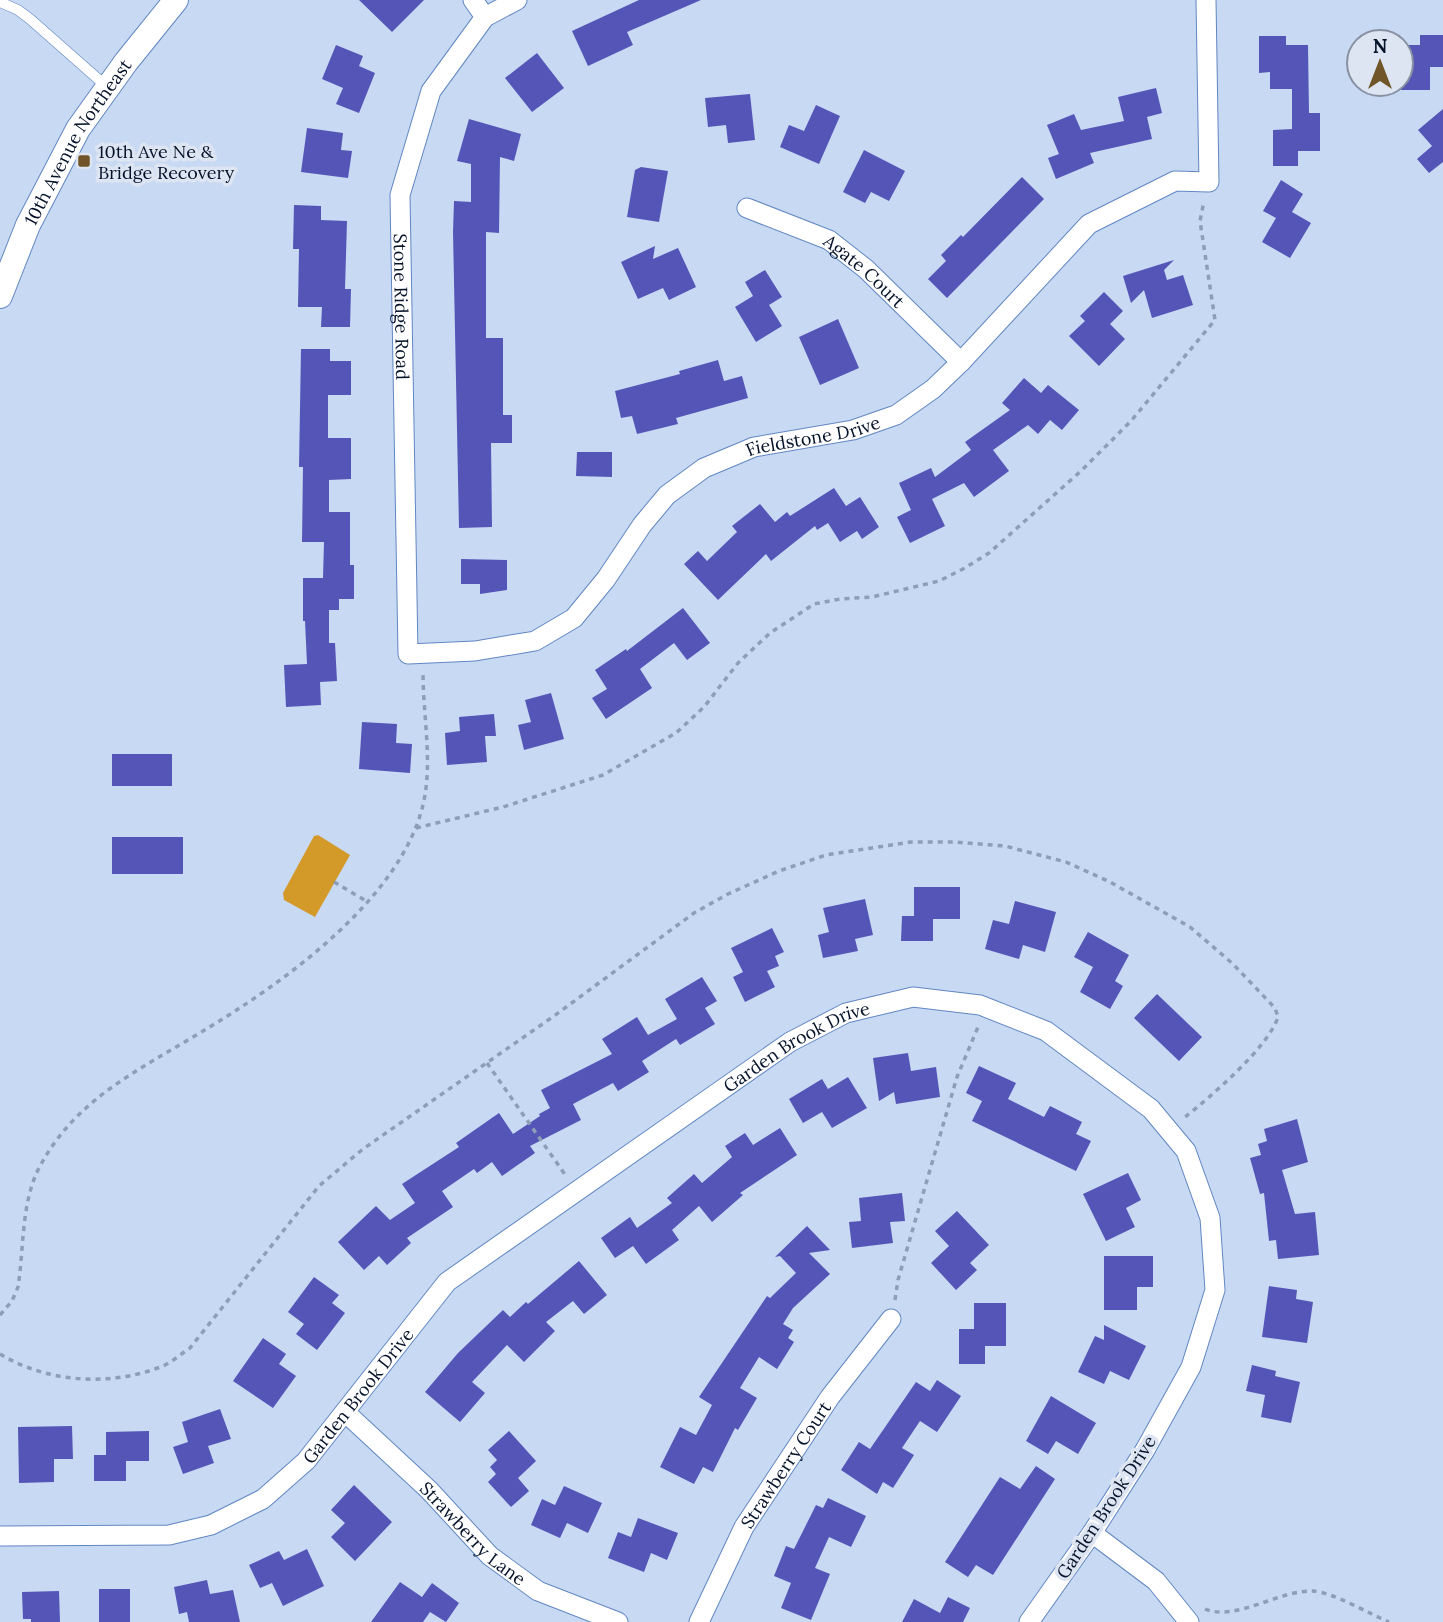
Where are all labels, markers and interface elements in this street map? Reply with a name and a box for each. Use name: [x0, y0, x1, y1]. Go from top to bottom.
north arrow: [1345, 28, 1415, 98]
text: N: [1373, 34, 1388, 58]
street label: 10th Avenue Northeast: [19, 54, 136, 229]
place label: 10th Ave Ne & Bridge Recovery: [98, 140, 235, 184]
marker: 10th Ave Ne & Bridge Recovery: [76, 153, 92, 169]
street label: Agate Court: [818, 228, 910, 312]
street label: Stone Ridge Road: [389, 233, 415, 380]
street label: Fieldstone Drive: [742, 410, 883, 461]
street label: Garden Brook Drive: [718, 996, 872, 1097]
street label: Garden Brook Drive: [297, 1323, 418, 1468]
street label: Strawberry Court: [735, 1397, 836, 1532]
street label: Garden Brook Drive: [1051, 1431, 1161, 1583]
street label: Strawberry Lane: [415, 1476, 531, 1590]

